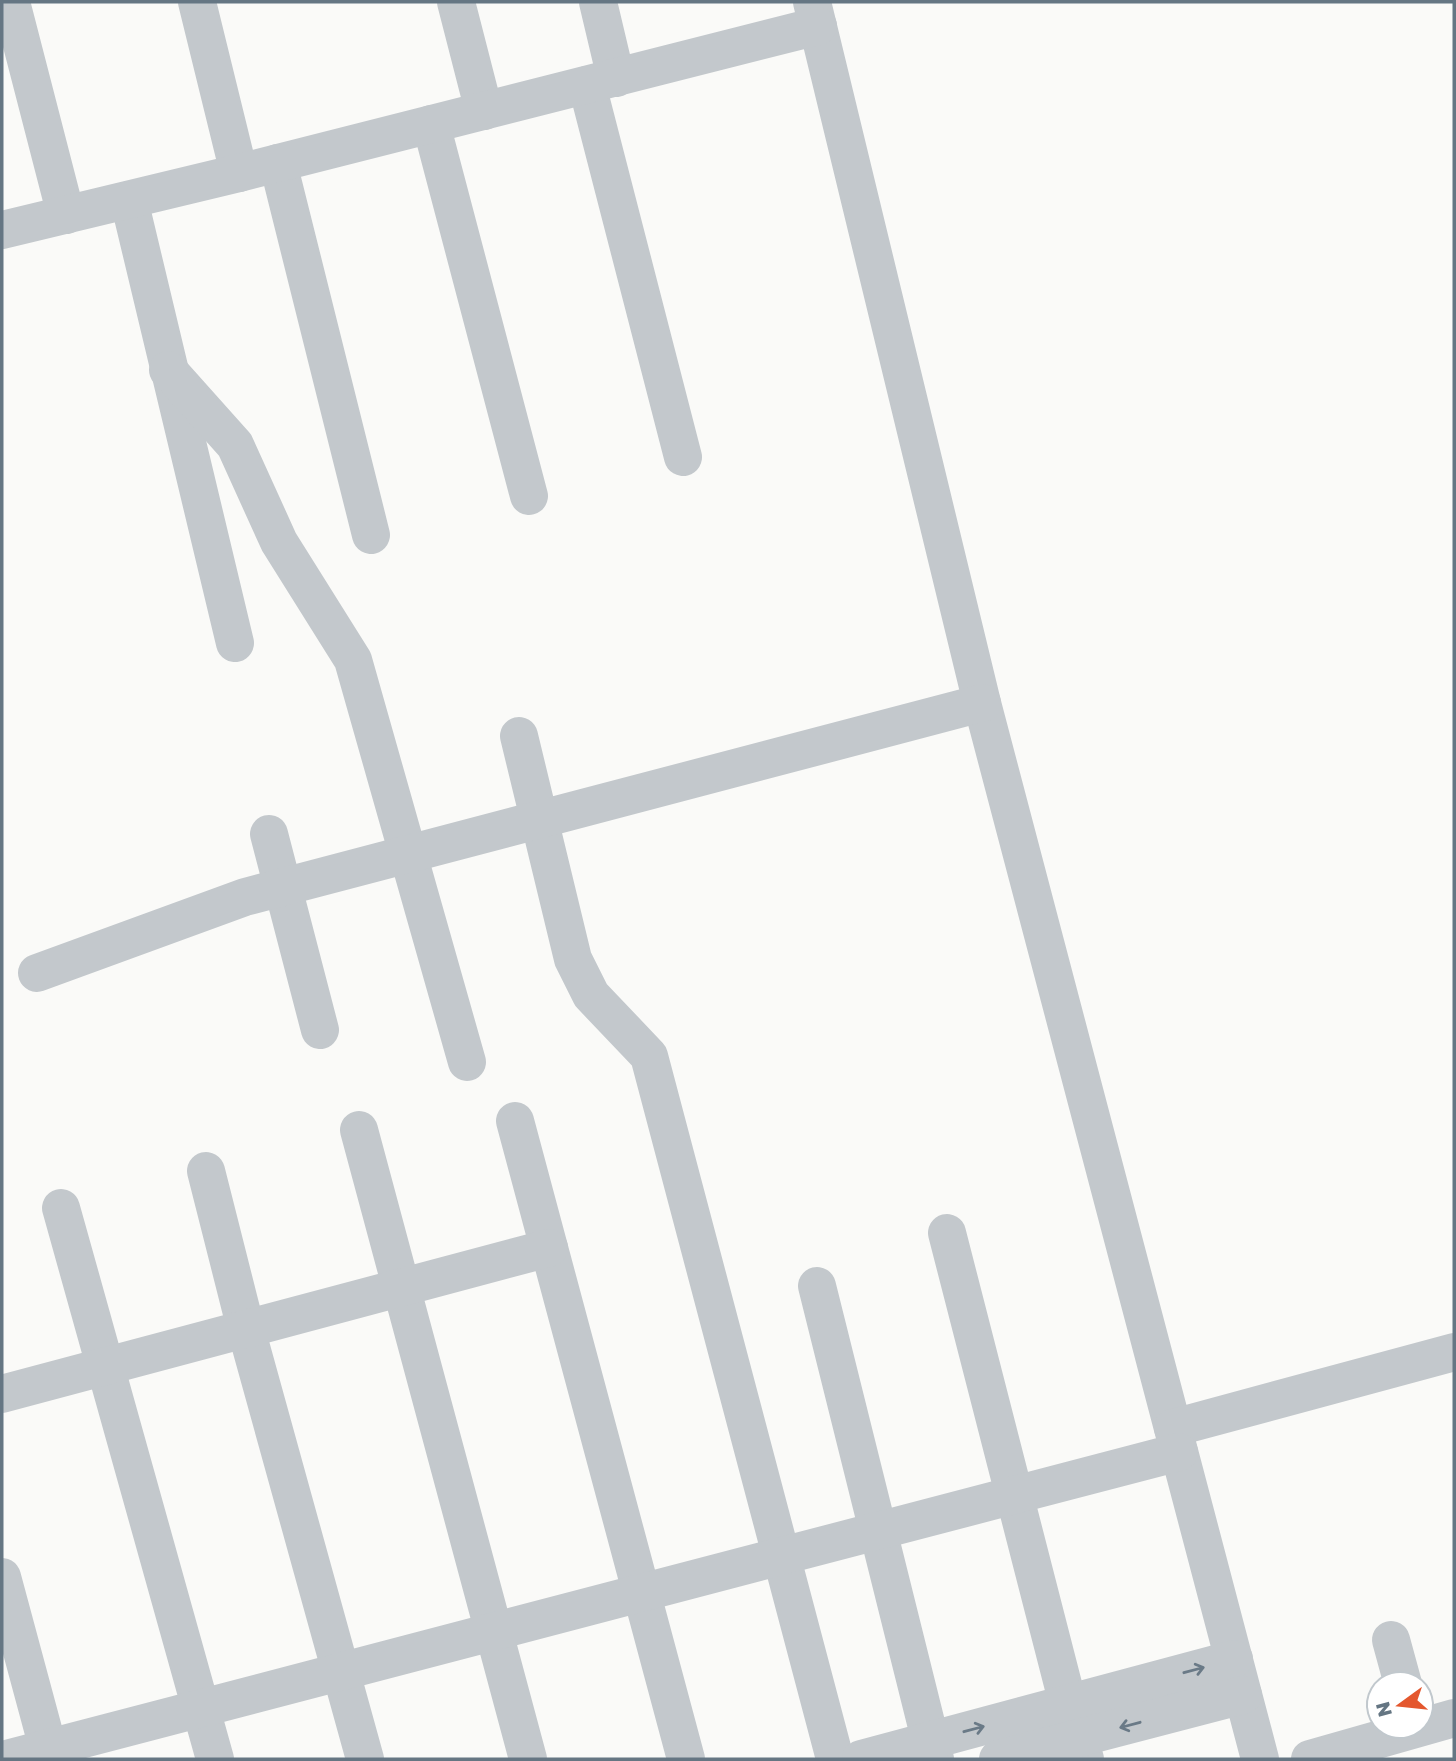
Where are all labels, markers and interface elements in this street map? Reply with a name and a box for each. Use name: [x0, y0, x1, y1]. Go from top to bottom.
one-way arrow: [1182, 1663, 1204, 1676]
north arrow: [1365, 1670, 1435, 1740]
text: N: [1370, 1700, 1396, 1719]
one-way arrow: [1119, 1719, 1141, 1732]
one-way arrow: [962, 1722, 985, 1735]

